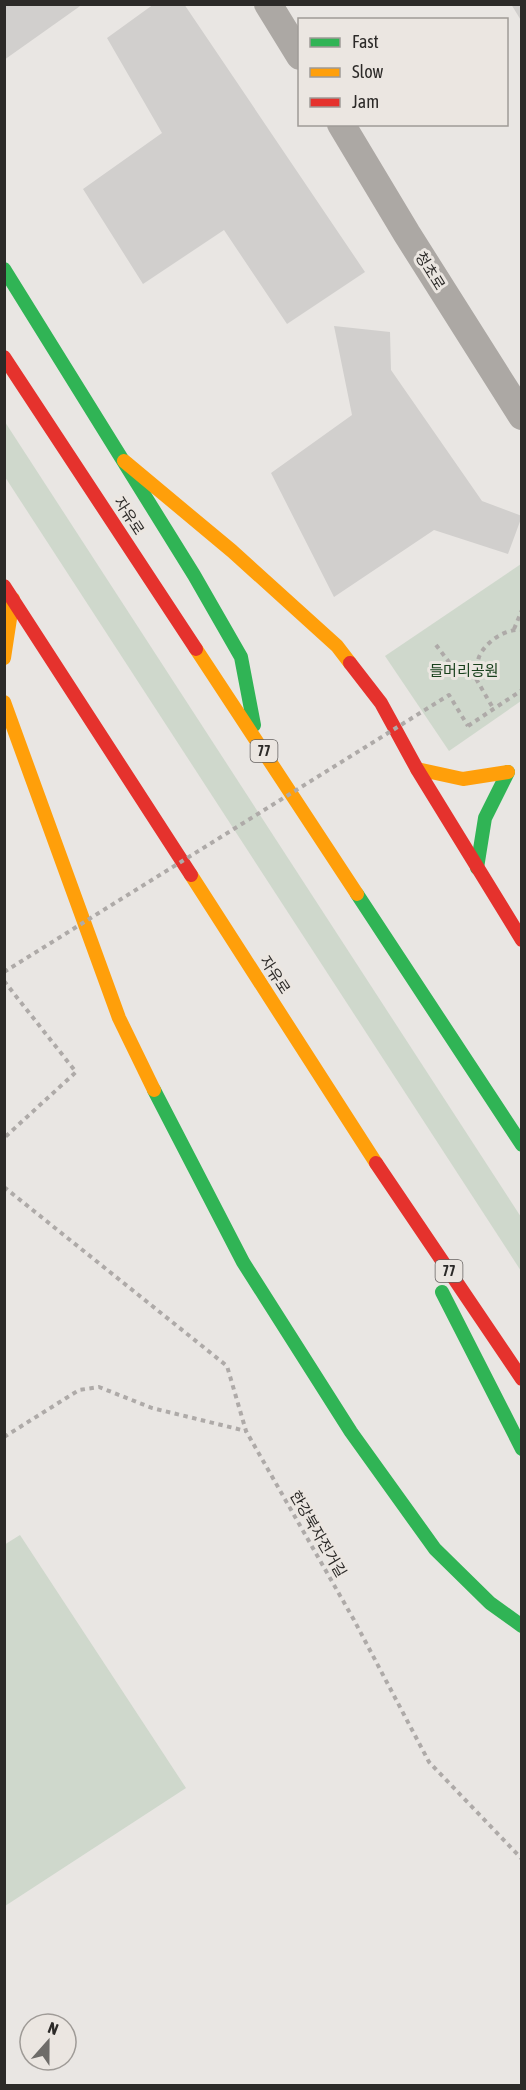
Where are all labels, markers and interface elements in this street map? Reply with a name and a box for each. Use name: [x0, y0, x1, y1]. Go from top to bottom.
legend: [298, 18, 508, 126]
text: Fast: [352, 31, 379, 52]
text: Slow: [352, 61, 383, 82]
text: Jam: [352, 91, 379, 112]
street label: 청초로: [412, 249, 449, 293]
street label: 자유로: [111, 494, 148, 538]
park label: 들머리공원: [429, 662, 499, 679]
road number: 77: [250, 740, 278, 762]
street label: 자유로: [257, 953, 294, 997]
road number: 77: [436, 1260, 462, 1282]
street label: 한강북자전거길: [287, 1488, 350, 1580]
north arrow: [18, 2012, 78, 2072]
text: N: [46, 2018, 61, 2038]

